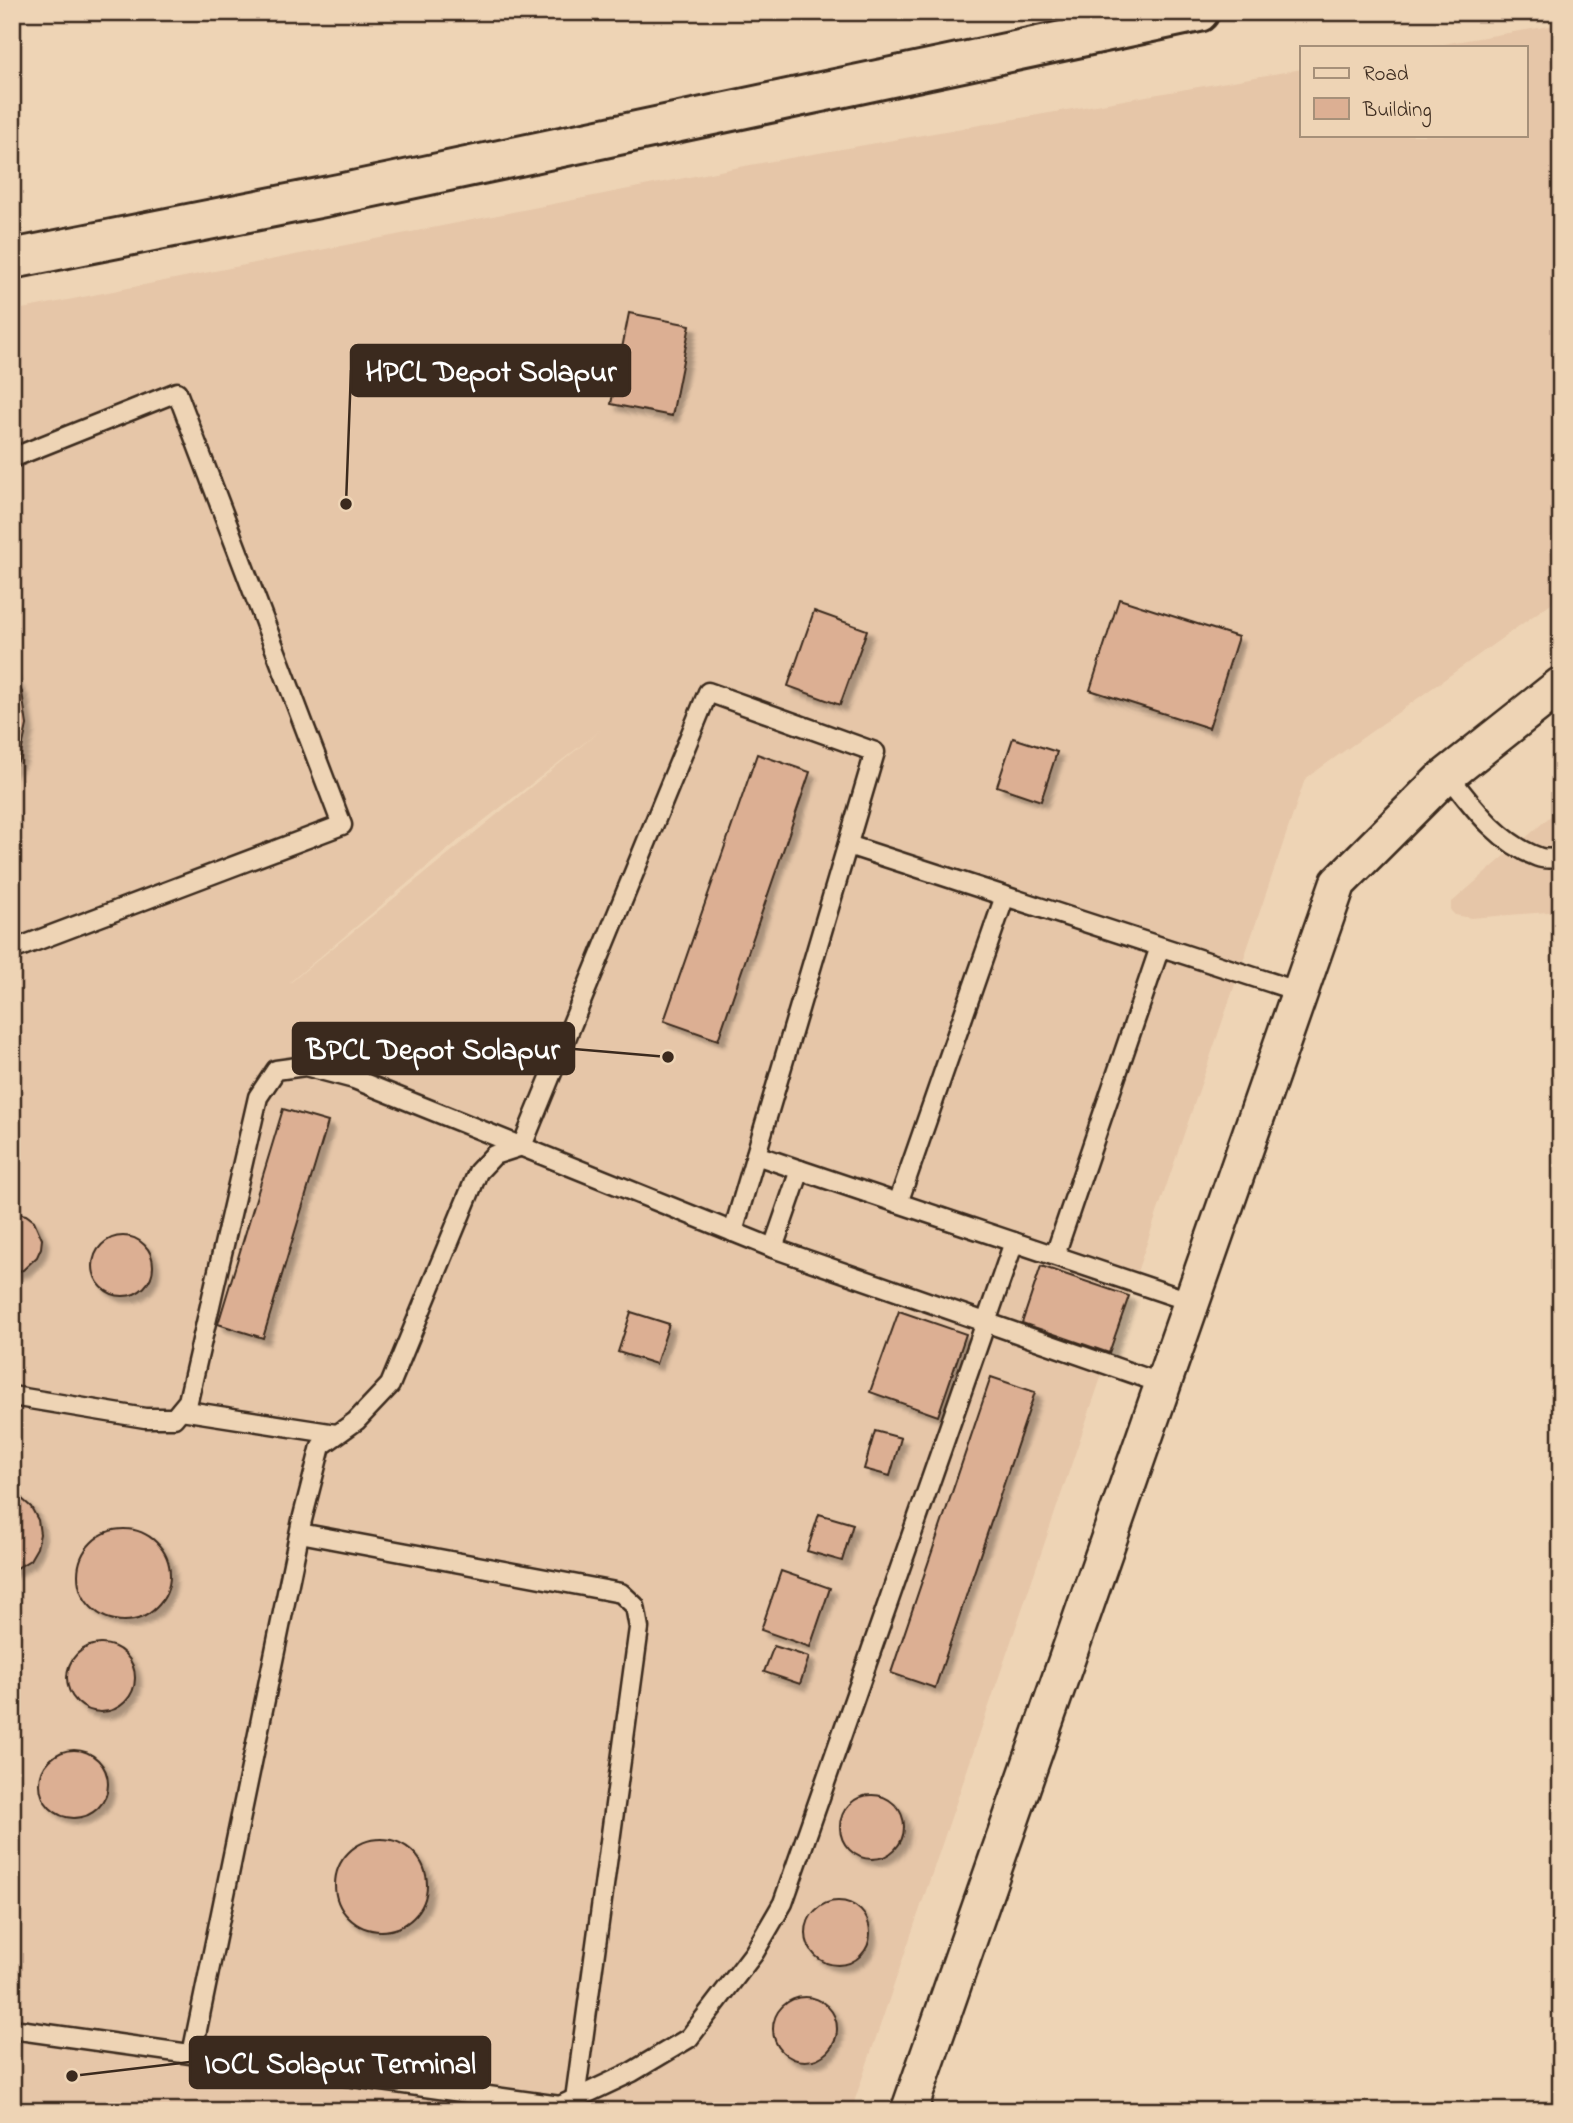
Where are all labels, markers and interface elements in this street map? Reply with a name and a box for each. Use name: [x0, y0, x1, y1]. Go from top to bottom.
legend: [1300, 46, 1528, 136]
text: Road: [1363, 60, 1409, 90]
text: Building: [1362, 96, 1432, 128]
callout: HPCL Depot Solapur: [351, 345, 630, 396]
text: HPCL Depot Solapur: [366, 352, 617, 396]
callout: BPCL Depot Solapur: [293, 1023, 574, 1074]
text: BPCL Depot Solapur: [304, 1030, 561, 1074]
callout: IOCL Solapur Terminal: [190, 2037, 490, 2088]
text: IOCL Solapur Terminal: [204, 2044, 476, 2088]

